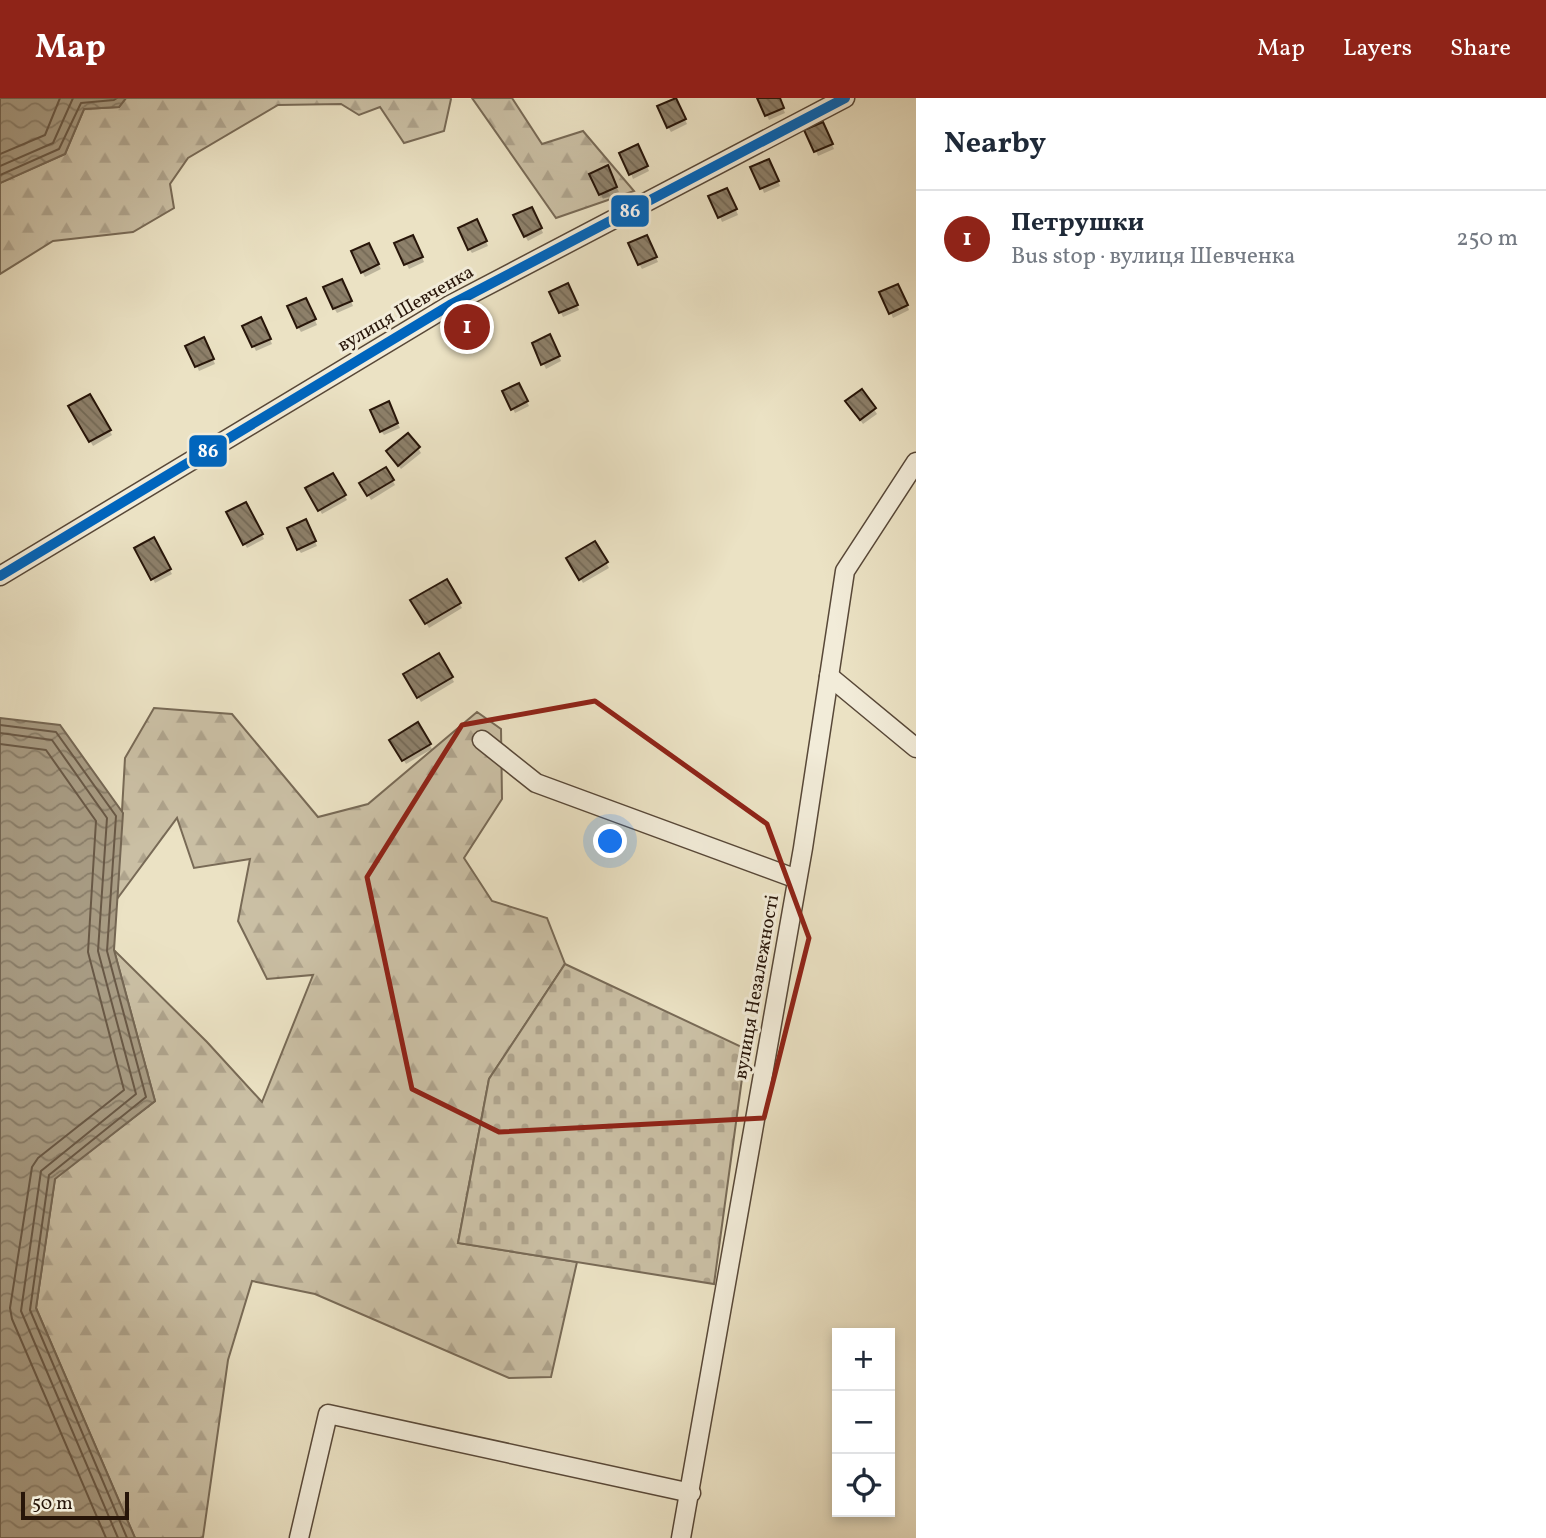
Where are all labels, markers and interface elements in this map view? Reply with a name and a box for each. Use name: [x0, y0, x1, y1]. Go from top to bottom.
text: Map: [35, 26, 106, 72]
text: Map: [1257, 32, 1305, 66]
text: Layers: [1343, 32, 1412, 66]
text: Share: [1450, 32, 1511, 66]
text: Nearby: [944, 123, 1046, 165]
line badge: 86: [610, 194, 650, 228]
text: 86: [620, 199, 640, 225]
text: Петрушки: [1011, 205, 1144, 241]
text: 1: [962, 223, 972, 255]
text: 250 m: [1456, 223, 1518, 255]
text: Bus stop · вулиця Шевченка: [1011, 241, 1296, 273]
street label: вулиця Шевченка: [333, 259, 479, 359]
pin: 1: [444, 301, 490, 353]
line badge: 86: [188, 434, 228, 468]
text: 86: [198, 439, 218, 465]
your location: [593, 824, 627, 858]
street label: вулиця Незалежності: [728, 892, 786, 1081]
map controls: [832, 1328, 895, 1517]
button: +: [832, 1328, 895, 1391]
button: −: [832, 1391, 895, 1454]
button: locate: [832, 1454, 895, 1517]
scale bar: [21, 1489, 130, 1521]
text: 50 m: [32, 1491, 73, 1517]

